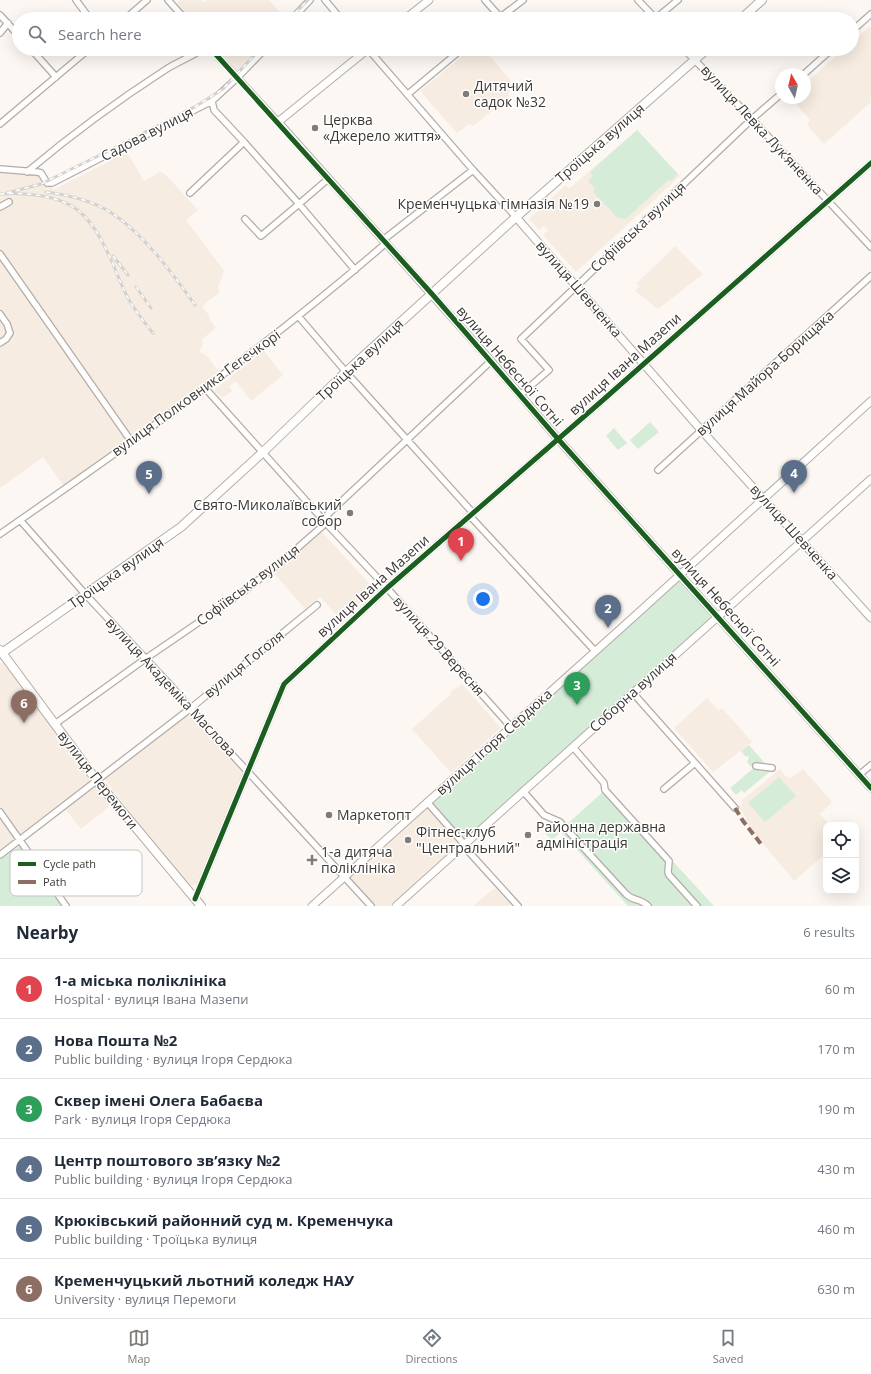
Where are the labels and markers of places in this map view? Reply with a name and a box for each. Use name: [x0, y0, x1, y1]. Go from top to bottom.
place label: Дитячий садок №32: [474, 76, 546, 111]
marker: Дитячий садок №32: [461, 89, 471, 99]
place label: Церква «Джерело життя»: [323, 110, 441, 145]
marker: Церква «Джерело життя»: [310, 123, 320, 133]
place label: Кременчуцька гімназія №19: [397, 194, 589, 213]
marker: Кременчуцька гімназія №19: [592, 199, 602, 209]
pin: 4: [781, 460, 807, 493]
pin: 5: [136, 461, 162, 494]
place label: Свято-Миколаївський собор: [193, 495, 342, 530]
marker: Свято-Миколаївський собор: [345, 508, 355, 518]
pin: 1: [448, 528, 474, 561]
pin: 2: [595, 595, 621, 628]
pin: 3: [564, 672, 590, 705]
pin: 6: [11, 690, 37, 723]
place label: Маркетопт: [337, 805, 412, 824]
marker: Маркетопт: [324, 810, 334, 820]
place label: Районна державна адміністрація: [536, 817, 666, 852]
place label: Фітнес-клуб "Центральний": [416, 822, 520, 857]
marker: Районна державна адміністрація: [523, 830, 533, 840]
marker: Фітнес-клуб "Центральний": [403, 835, 413, 845]
place label: 1-а дитяча поліклініка: [321, 842, 396, 877]
marker: 1-а дитяча поліклініка: [306, 854, 318, 866]

